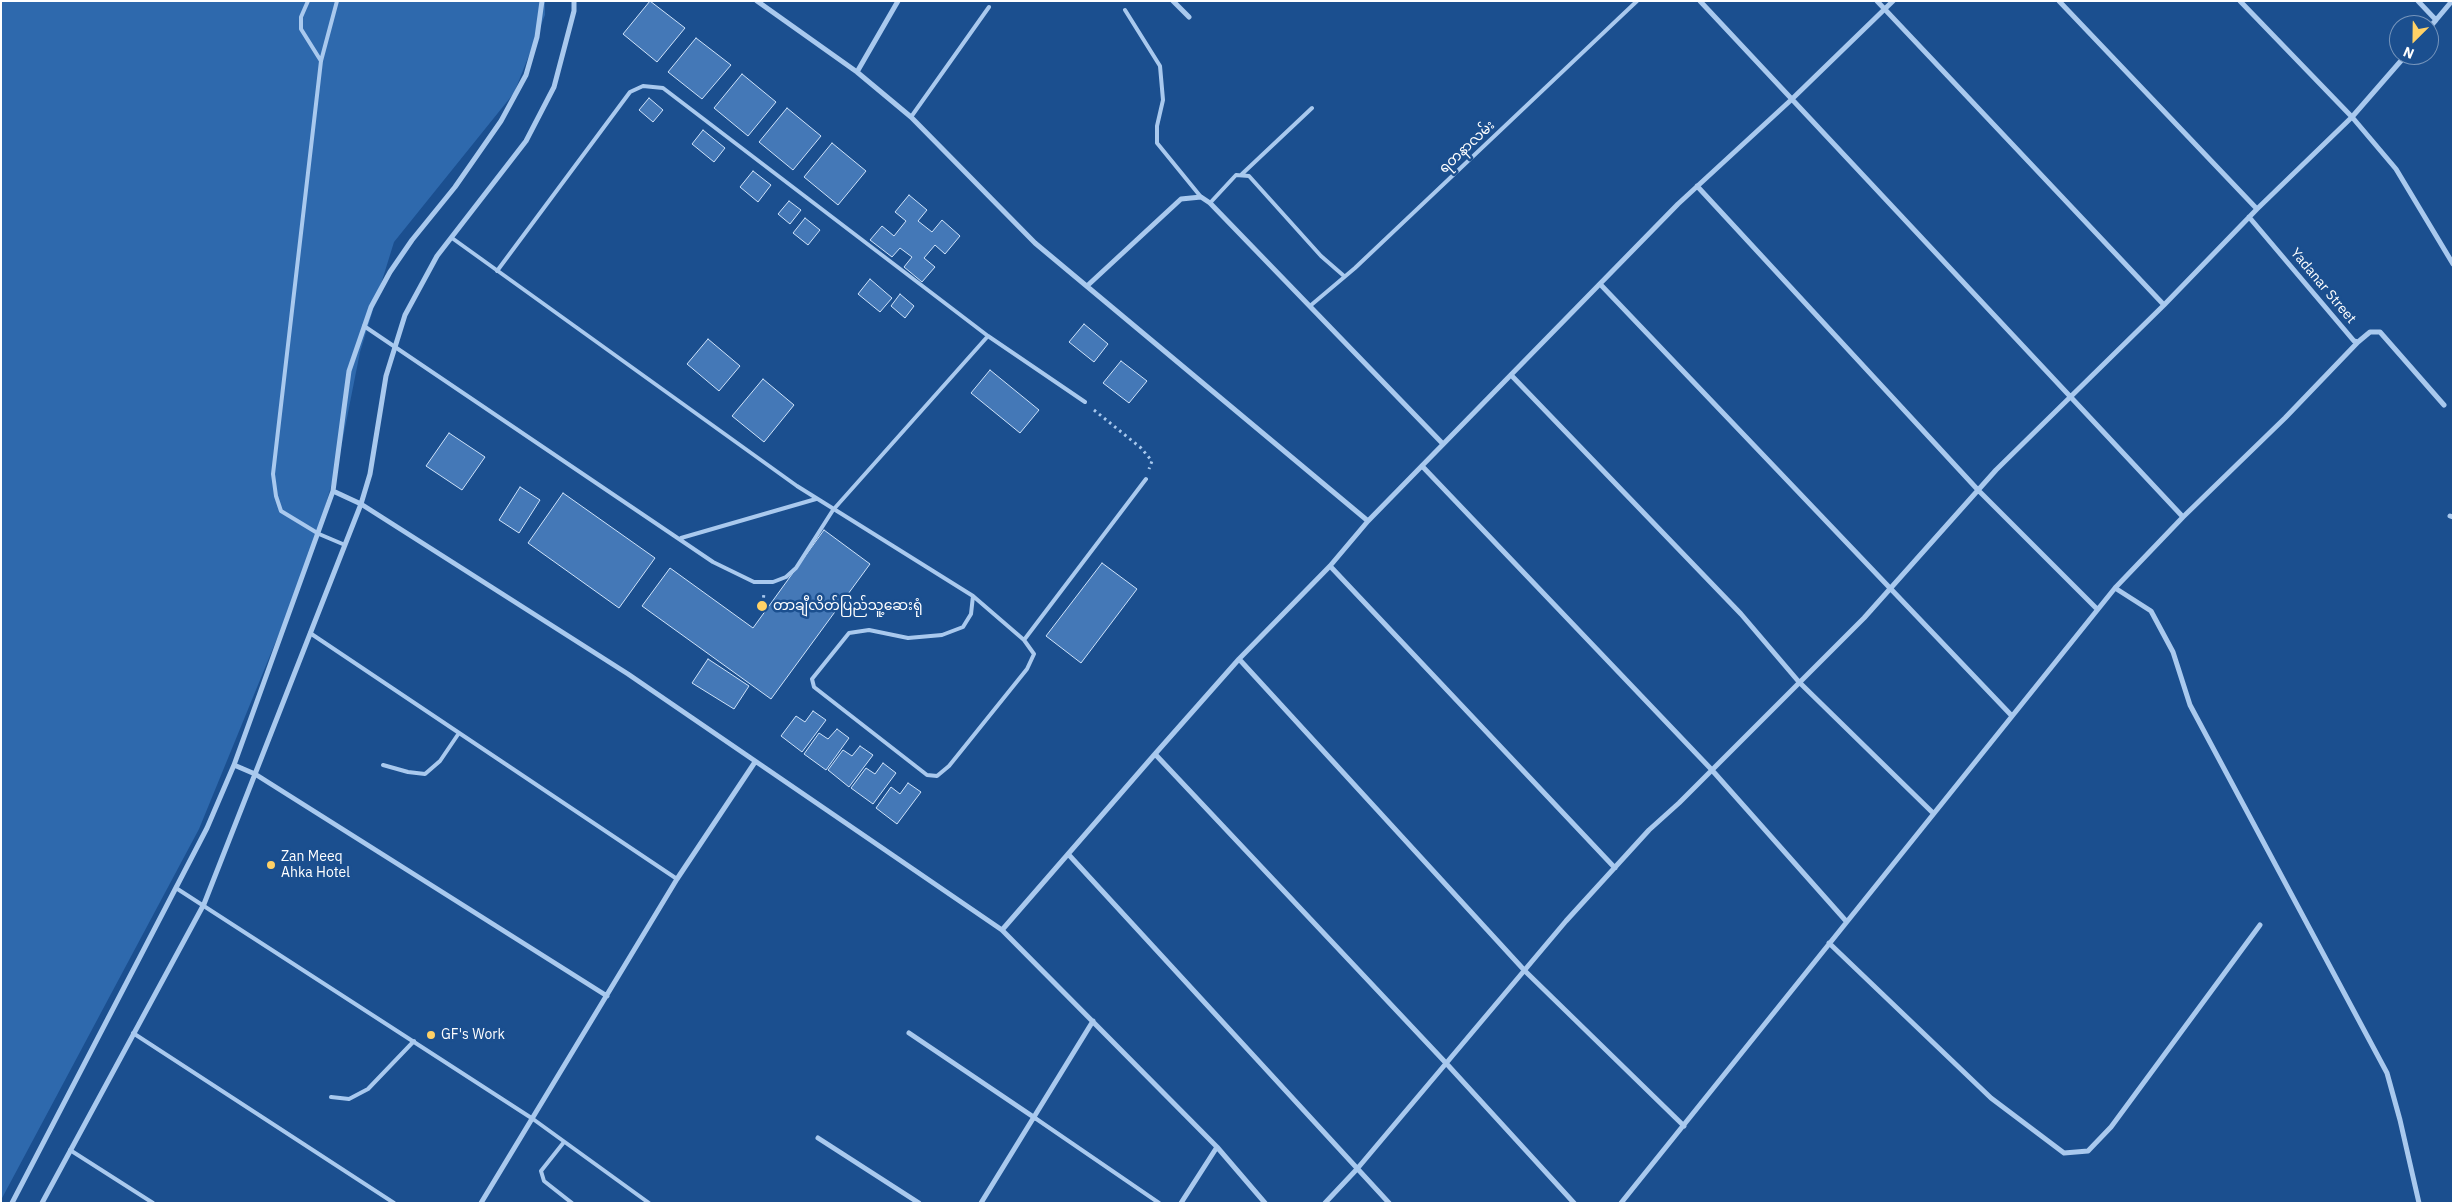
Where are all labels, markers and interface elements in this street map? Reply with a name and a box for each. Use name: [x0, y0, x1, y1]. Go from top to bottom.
north arrow: [2389, 15, 2439, 65]
text: N: [2400, 43, 2417, 63]
street label: ရတနာလမ်း: [1436, 117, 1498, 177]
street label: Yadanar Street: [2287, 245, 2359, 327]
place label: တာချီလိတ်ပြည်သူ့ဆေးရုံ: [773, 598, 922, 614]
marker: တာချီလိတ်ပြည်သူ့ဆေးရုံ: [755, 599, 769, 613]
place label: Zan Meeq Ahka Hotel: [281, 849, 350, 882]
marker: Zan Meeq Ahka Hotel: [265, 859, 277, 871]
place label: GF's Work: [441, 1027, 505, 1043]
marker: GF's Work: [425, 1029, 437, 1041]

